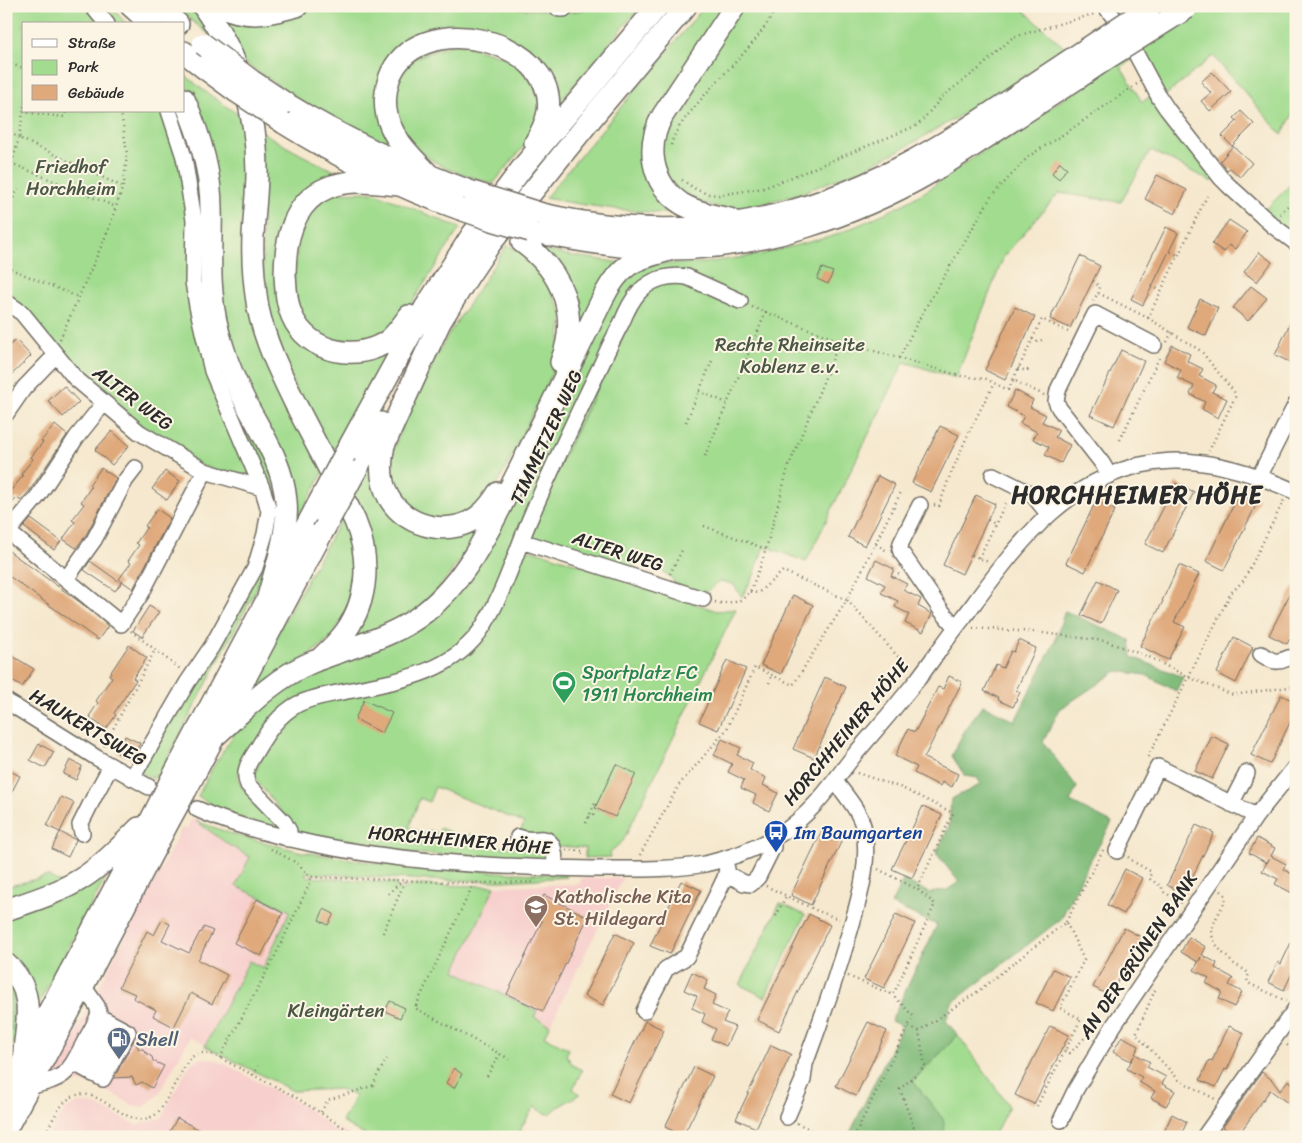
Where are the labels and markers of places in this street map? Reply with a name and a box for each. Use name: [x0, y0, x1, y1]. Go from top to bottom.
place label: Sportplatz FC 1911 Horchheim: [582, 656, 713, 711]
sports icon: Sportplatz FC 1911 Horchheim: [551, 670, 577, 704]
place label: Im Baumgarten: [793, 816, 923, 849]
bus stop icon: Im Baumgarten: [763, 819, 789, 853]
place label: Katholische Kita St. Hildegard: [554, 880, 692, 935]
school or university icon: Katholische Kita St. Hildegard: [523, 894, 549, 928]
place label: Shell: [136, 1023, 179, 1056]
fuel station icon: Shell: [106, 1026, 132, 1060]

